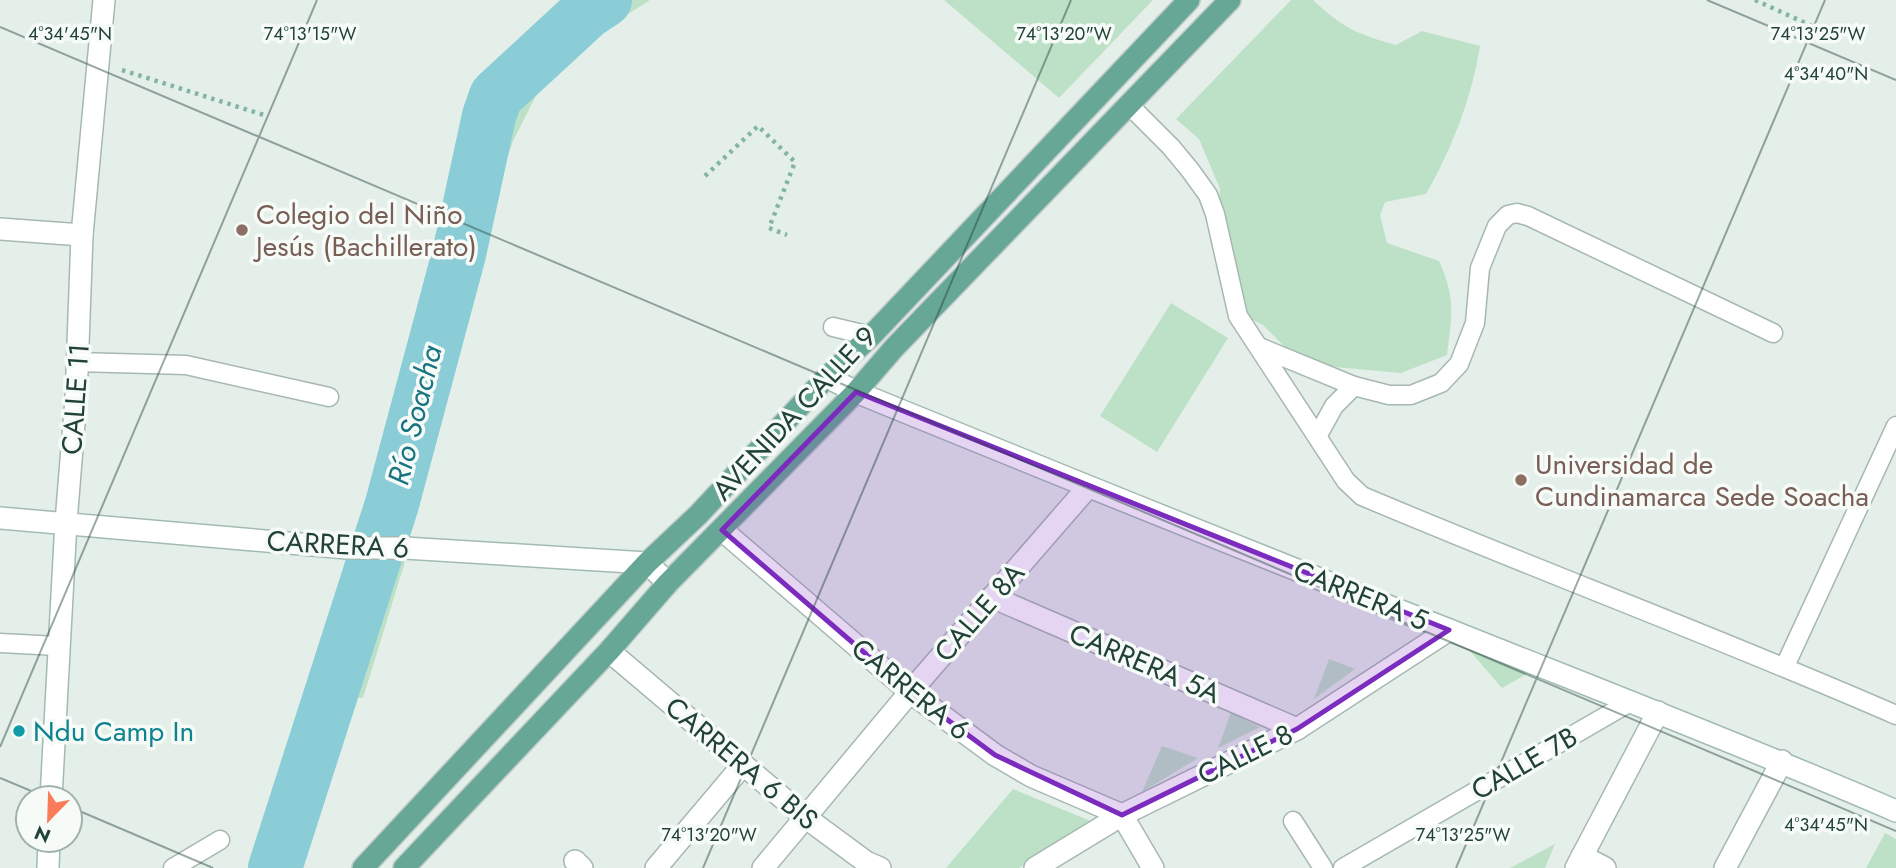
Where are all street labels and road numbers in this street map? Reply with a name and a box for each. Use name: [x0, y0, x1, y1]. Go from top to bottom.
street label: AVENIDA CALLE 9: [702, 317, 886, 510]
street label: CALLE 11: [51, 342, 100, 456]
street label: CARRERA 6: [266, 520, 410, 569]
street label: CARRERA 5: [1287, 550, 1434, 641]
street label: CALLE 8A: [925, 553, 1034, 671]
street label: CARRERA 5A: [1063, 613, 1227, 714]
street label: CARRERA 6: [842, 629, 979, 750]
street label: CARRERA 6 BIS: [656, 687, 827, 840]
street label: CALLE 8: [1191, 714, 1300, 795]
street label: CALLE 7B: [1464, 717, 1585, 810]

